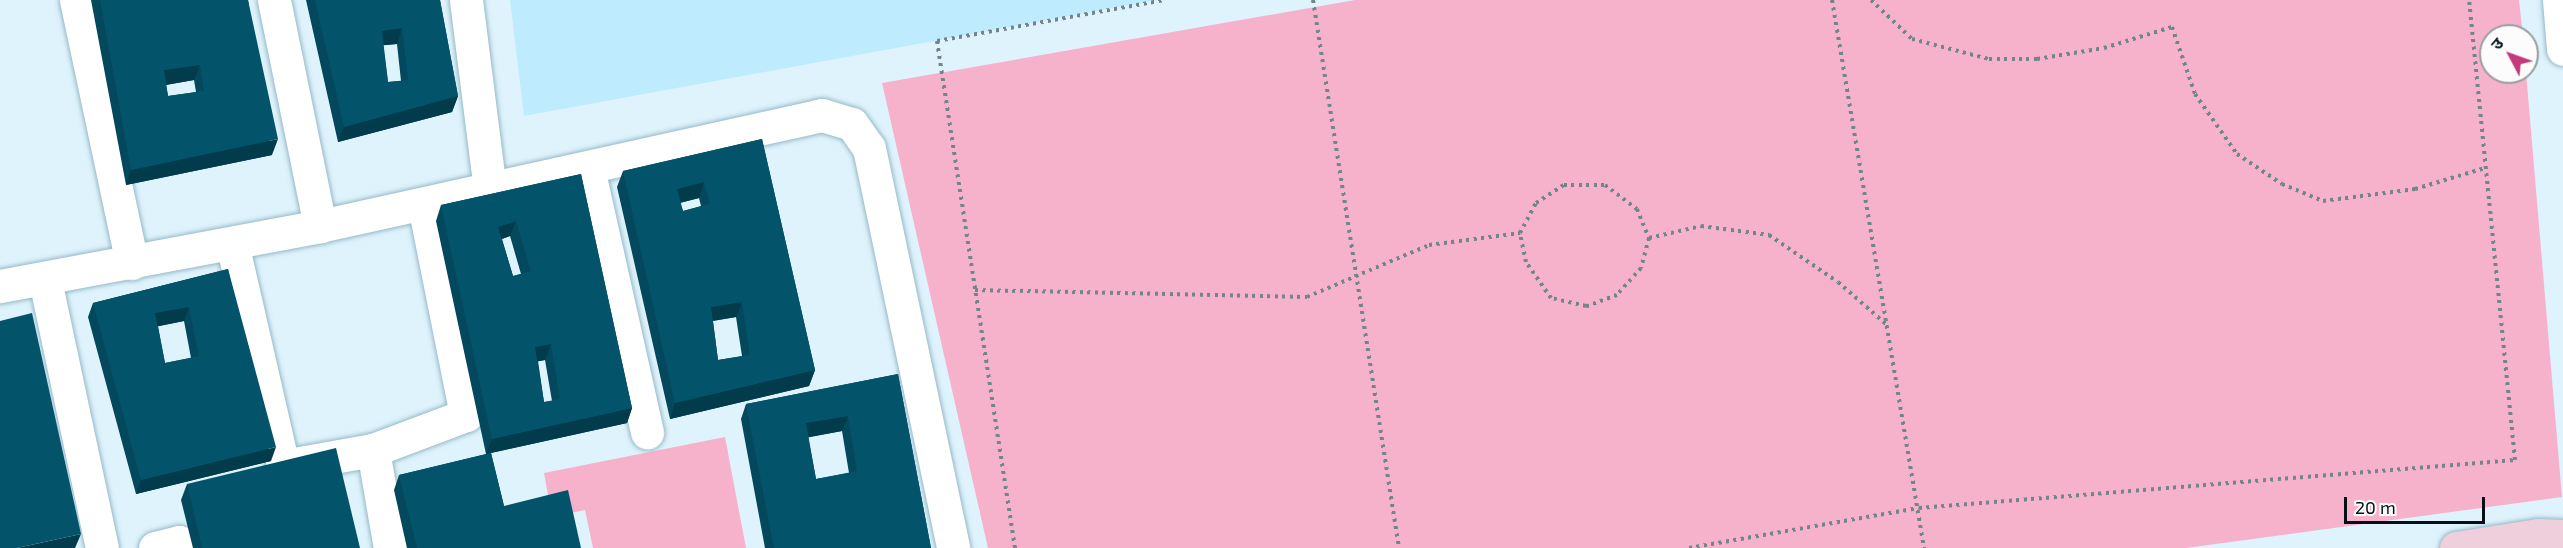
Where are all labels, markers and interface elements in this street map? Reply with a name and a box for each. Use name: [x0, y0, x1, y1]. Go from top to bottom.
north arrow: [2479, 24, 2539, 84]
text: उ: [2486, 33, 2507, 53]
scale bar: [2347, 485, 2488, 523]
text: 20 m: [2355, 496, 2396, 518]

